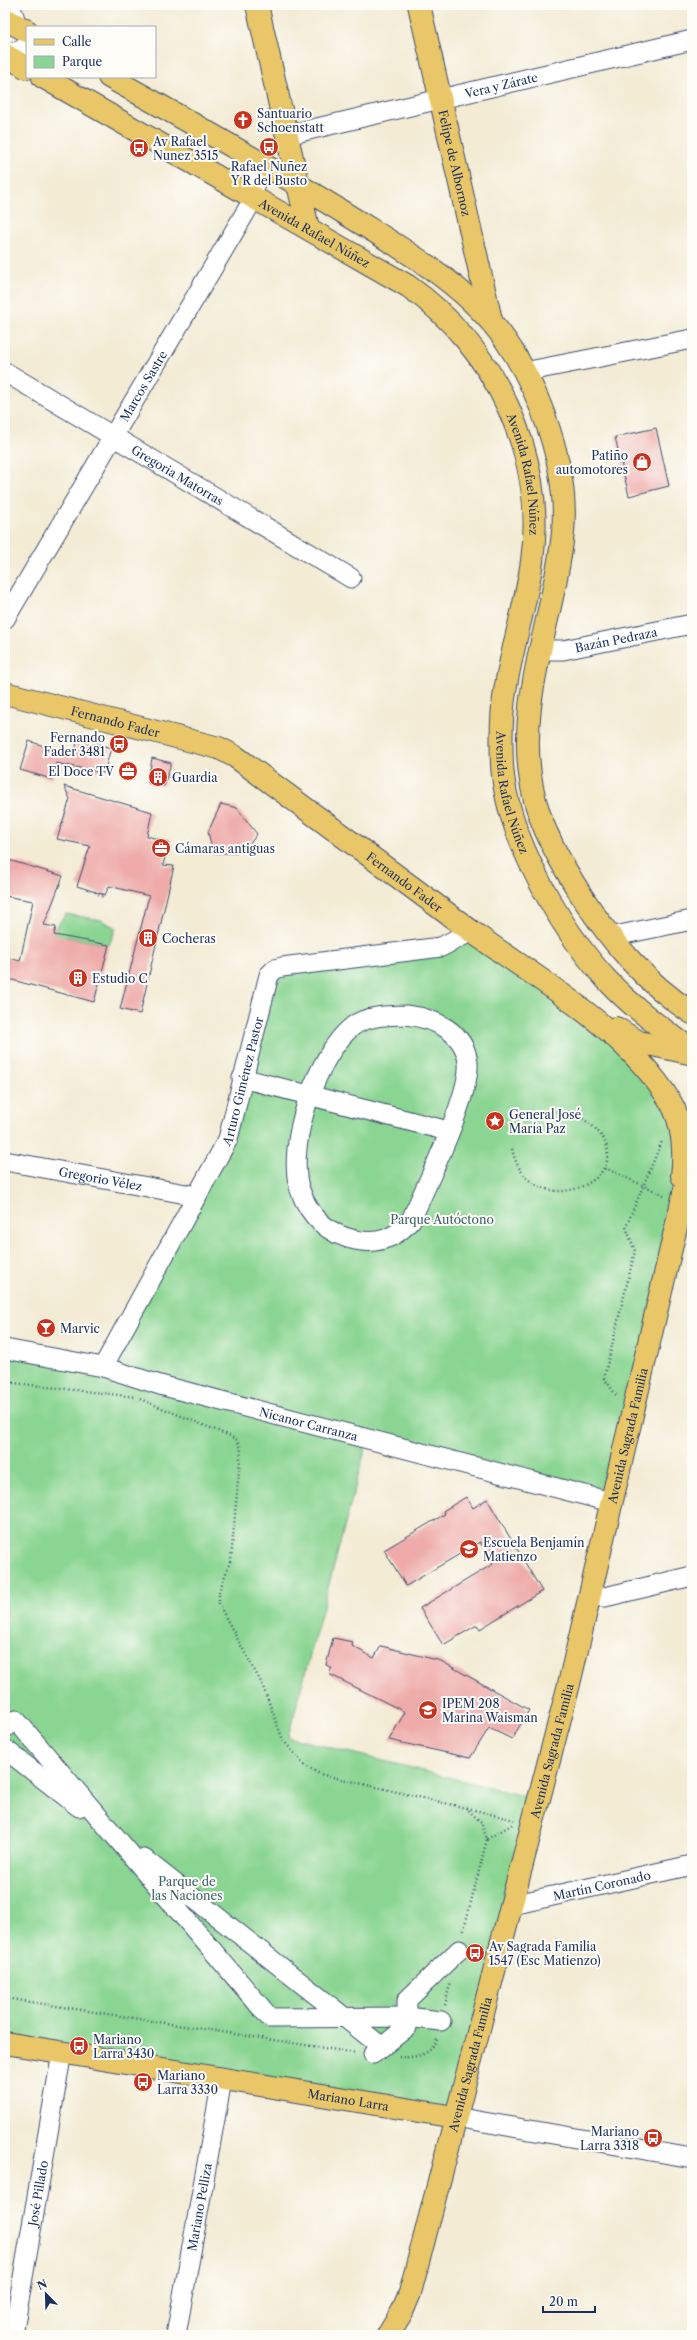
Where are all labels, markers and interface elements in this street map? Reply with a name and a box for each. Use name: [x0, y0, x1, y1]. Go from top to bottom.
legend: [26, 26, 156, 78]
text: Calle: [62, 34, 92, 49]
text: Parque: [62, 54, 103, 69]
street label: Vera y Zárate: [462, 69, 540, 101]
place label: Santuario Schoenstatt: [257, 106, 325, 135]
street label: Felipe de Albornoz: [436, 108, 475, 218]
church icon: Santuario Schoenstatt: [232, 109, 254, 131]
place label: Av Rafael Nunez 3515: [152, 134, 218, 163]
bus stop icon: Rafael Nuñez Y R del Busto: [258, 136, 280, 158]
bus stop icon: Av Rafael Nunez 3515: [128, 137, 150, 159]
place label: Rafael Nuñez Y R del Busto: [230, 159, 307, 188]
street label: Avenida Rafael Núñez: [256, 194, 373, 270]
street label: Marcos Sastre: [116, 347, 170, 424]
street label: Avenida Rafael Núñez: [504, 409, 542, 536]
street label: Gregoria Matorras: [129, 442, 227, 508]
place label: Patiño automotores: [556, 448, 628, 477]
shop icon: Patiño automotores: [631, 451, 653, 473]
street label: Bazán Pedraza: [574, 624, 659, 655]
street label: Fernando Fader: [69, 703, 161, 740]
place label: Fernando Fader 3481: [44, 730, 105, 759]
street label: Avenida Rafael Núñez: [494, 730, 533, 856]
bus stop icon: Fernando Fader 3481: [108, 733, 130, 755]
office icon: El Doce TV: [117, 760, 139, 782]
place label: El Doce TV: [48, 764, 114, 779]
building icon: Guardia: [147, 766, 169, 788]
place label: Guardia: [172, 770, 218, 785]
office icon: Cámaras antiguas: [150, 837, 172, 859]
place label: Cámaras antiguas: [175, 841, 275, 856]
street label: Fernando Fader: [364, 849, 446, 915]
building icon: Cocheras: [137, 927, 159, 949]
place label: Cocheras: [162, 931, 216, 946]
building icon: Estudio C: [67, 967, 89, 989]
place label: Estudio C: [92, 971, 148, 986]
street label: Arturo Giménez Pastor: [218, 1015, 266, 1149]
place label: General José María Paz: [509, 1107, 581, 1136]
place icon: General José María Paz: [484, 1110, 506, 1132]
street label: Gregorio Vélez: [57, 1163, 143, 1193]
park label: Parque Autóctono: [390, 1212, 494, 1227]
bar icon: Marvic: [35, 1317, 57, 1339]
place label: Marvic: [60, 1321, 100, 1336]
street label: Avenida Sagrada Familia: [604, 1366, 650, 1506]
street label: Nicanor Carranza: [258, 1404, 360, 1444]
place label: Escuela Benjamín Matienzo: [483, 1535, 585, 1564]
school or university icon: Escuela Benjamín Matienzo: [458, 1538, 480, 1560]
street label: Avenida Sagrada Familia: [527, 1681, 577, 1821]
place label: IPEM 208 Marina Waisman: [442, 1696, 538, 1725]
school or university icon: IPEM 208 Marina Waisman: [417, 1699, 439, 1721]
street label: Martín Coronado: [552, 1867, 652, 1903]
park label: Parque de las Naciones: [151, 1874, 223, 1903]
place label: Av Sagrada Familia 1547 (Esc Matienzo): [488, 1939, 601, 1968]
bus stop icon: Av Sagrada Familia 1547 (Esc Matienzo): [464, 1942, 486, 1964]
street label: Avenida Sagrada Familia: [445, 1994, 495, 2134]
place label: Mariano Larra 3430: [93, 2032, 154, 2061]
bus stop icon: Mariano Larra 3430: [68, 2035, 90, 2057]
place label: Mariano Larra 3330: [157, 2068, 218, 2097]
bus stop icon: Mariano Larra 3330: [132, 2071, 154, 2093]
street label: Mariano Larra: [307, 2085, 391, 2114]
place label: Mariano Larra 3318: [580, 2124, 639, 2153]
bus stop icon: Mariano Larra 3318: [642, 2127, 664, 2149]
street label: José Pillado: [24, 2159, 51, 2229]
street label: Mariano Pelliza: [184, 2161, 214, 2252]
north arrow: [26, 2274, 66, 2314]
text: N: [35, 2276, 50, 2293]
scale bar: [543, 2288, 595, 2314]
text: 20 m: [549, 2294, 578, 2309]

